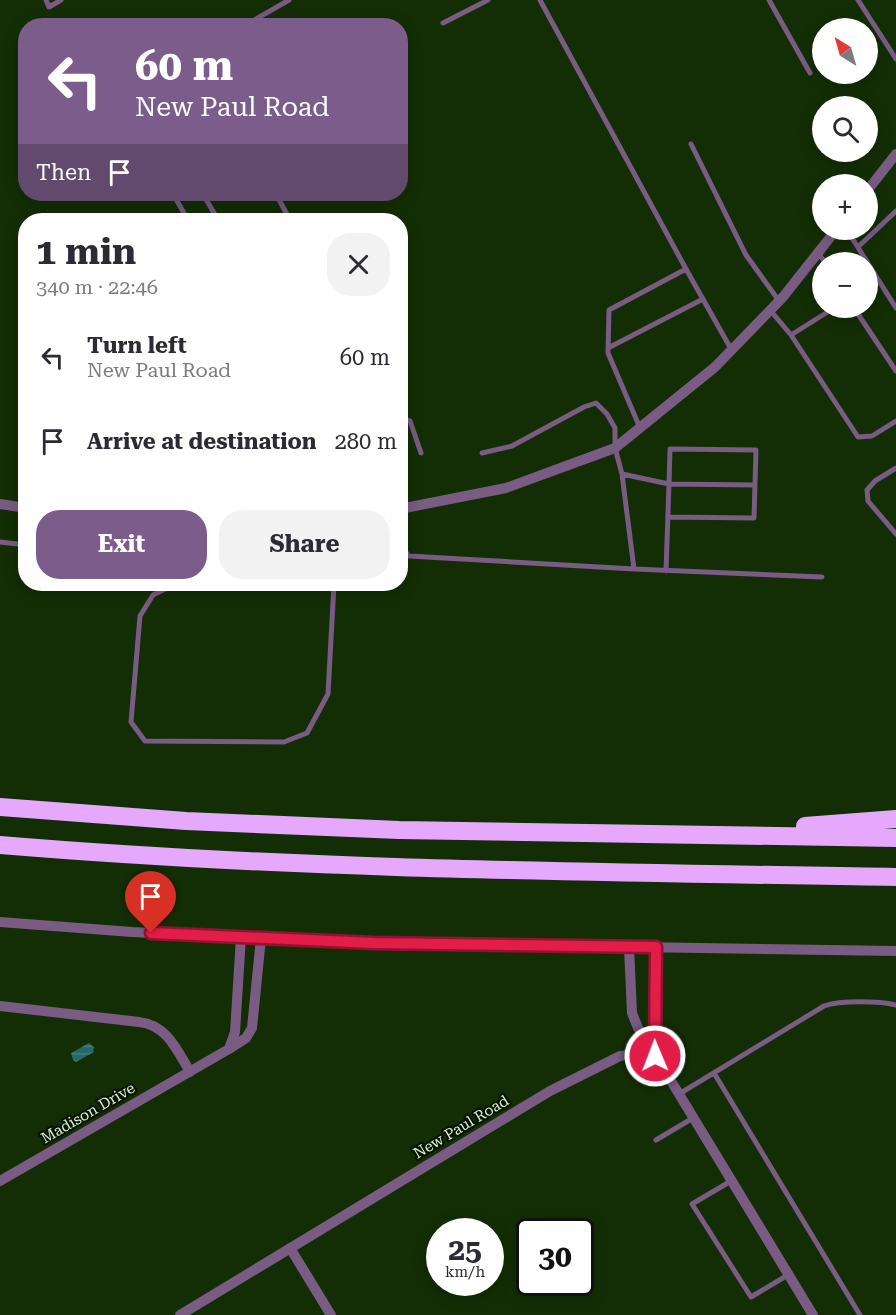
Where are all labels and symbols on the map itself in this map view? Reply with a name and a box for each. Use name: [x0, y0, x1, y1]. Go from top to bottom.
north arrow: [812, 18, 878, 84]
pin: [125, 871, 176, 933]
position arrow: [623, 1024, 687, 1088]
street label: Madison Drive: [38, 1079, 138, 1147]
street label: New Paul Road: [410, 1091, 512, 1163]
speed limit sign: 30: [516, 1218, 594, 1296]

